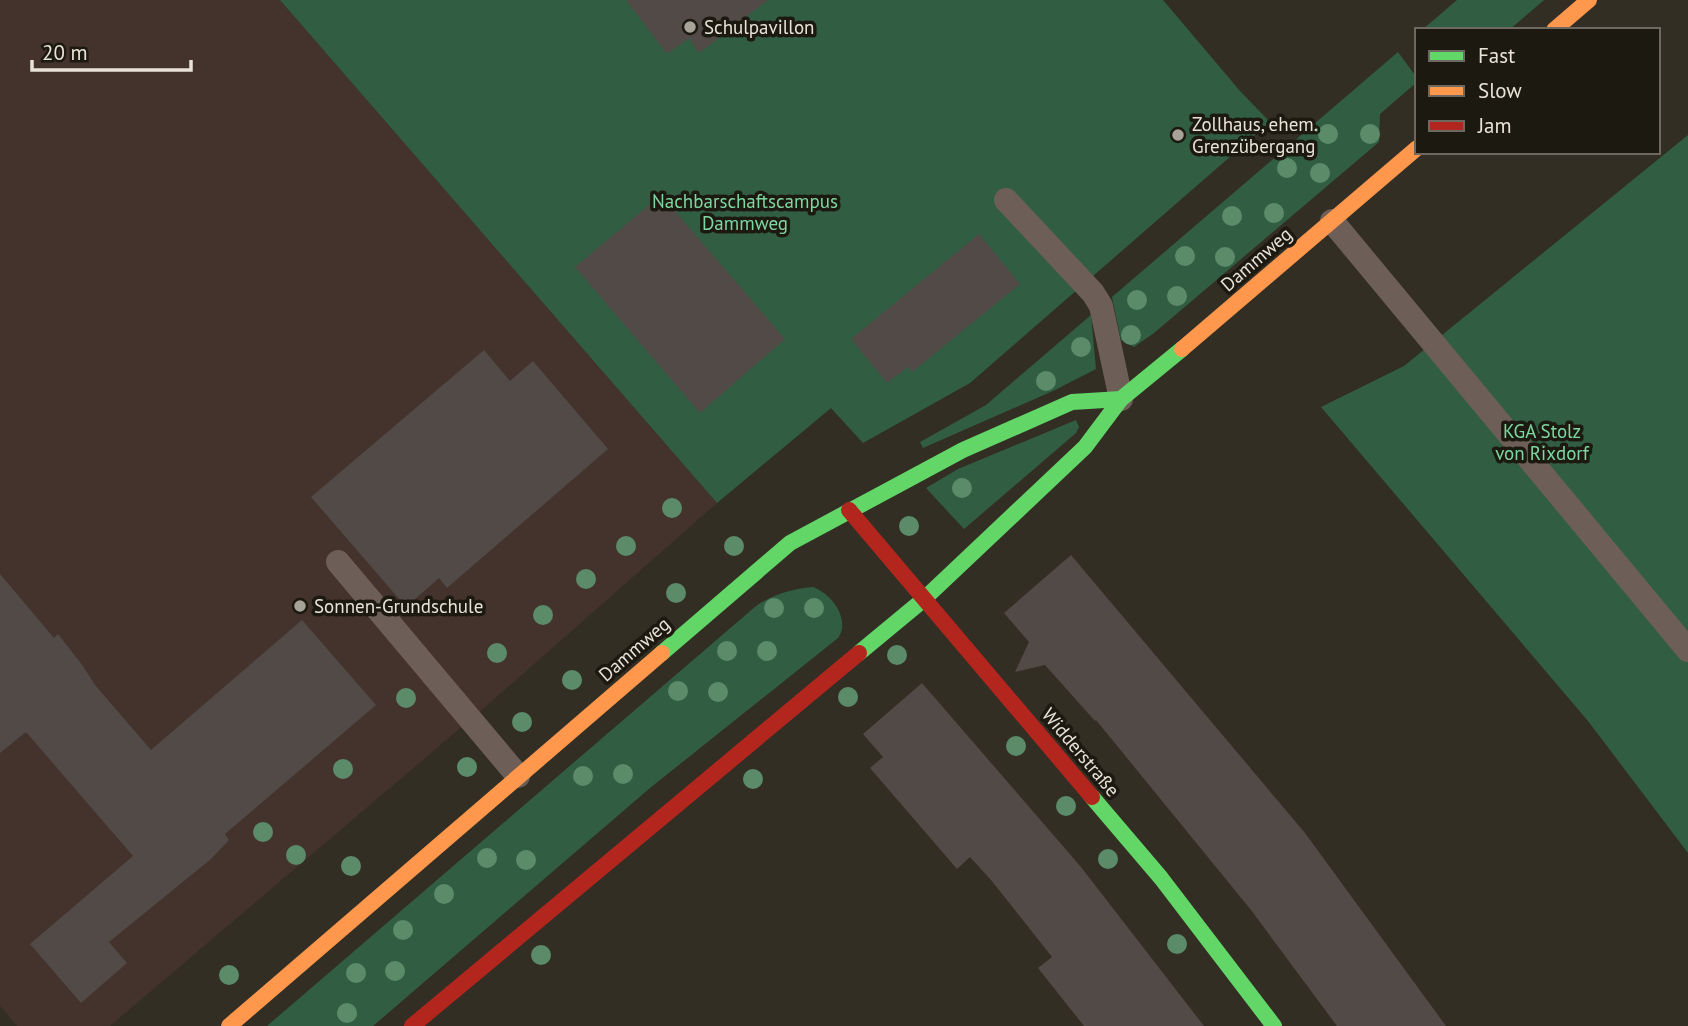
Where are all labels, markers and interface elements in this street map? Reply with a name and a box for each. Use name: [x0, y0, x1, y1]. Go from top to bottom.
place label: Schulpavillon: [704, 15, 814, 39]
marker: Schulpavillon: [682, 19, 698, 35]
scale bar: [32, 28, 191, 72]
legend: [1415, 28, 1660, 154]
text: 20 m: [42, 39, 88, 66]
text: Fast: [1478, 42, 1515, 69]
text: Slow: [1478, 77, 1522, 104]
place label: Zollhaus, ehem. Grenzübergang: [1192, 112, 1318, 158]
text: Jam: [1477, 112, 1512, 139]
marker: Zollhaus, ehem. Grenzübergang: [1170, 127, 1186, 143]
park label: Nachbarschaftscampus Dammweg: [652, 189, 838, 235]
street label: Dammweg: [1216, 222, 1296, 296]
park label: KGA Stolz von Rixdorf: [1495, 419, 1590, 465]
place label: Sonnen-Grundschule: [314, 594, 483, 618]
marker: Sonnen-Grundschule: [292, 598, 308, 614]
street label: Dammweg: [594, 612, 674, 686]
street label: Widderstraße: [1037, 703, 1125, 801]

